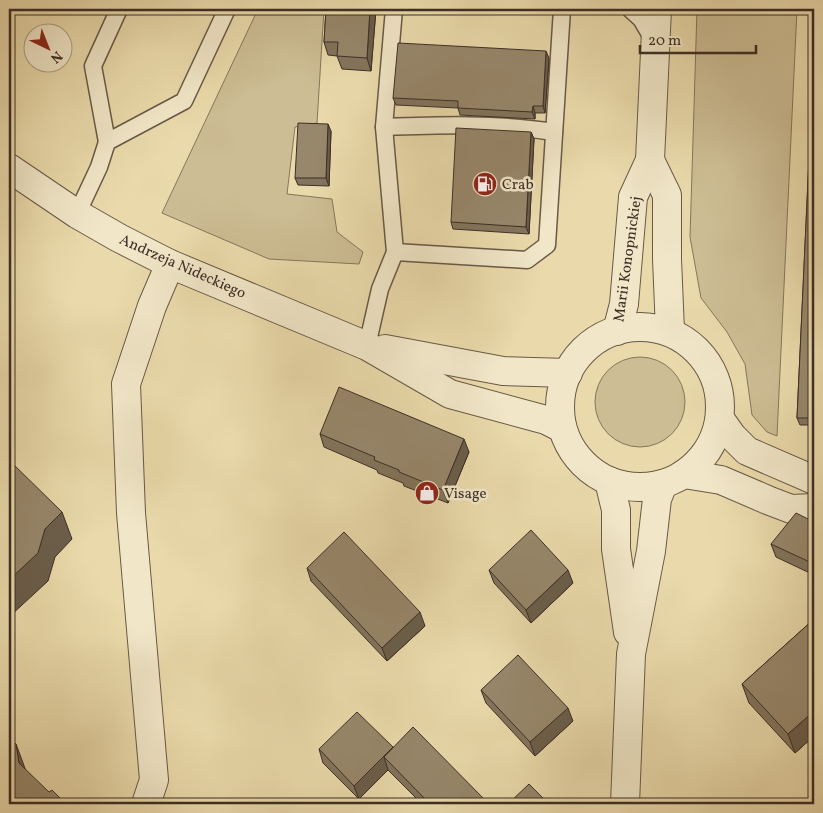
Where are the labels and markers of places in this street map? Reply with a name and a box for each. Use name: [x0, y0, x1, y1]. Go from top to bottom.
fuel station icon: Crab: [472, 171, 498, 197]
place label: Crab: [502, 175, 534, 196]
shop icon: Visage: [414, 480, 440, 506]
place label: Visage: [444, 484, 487, 505]

